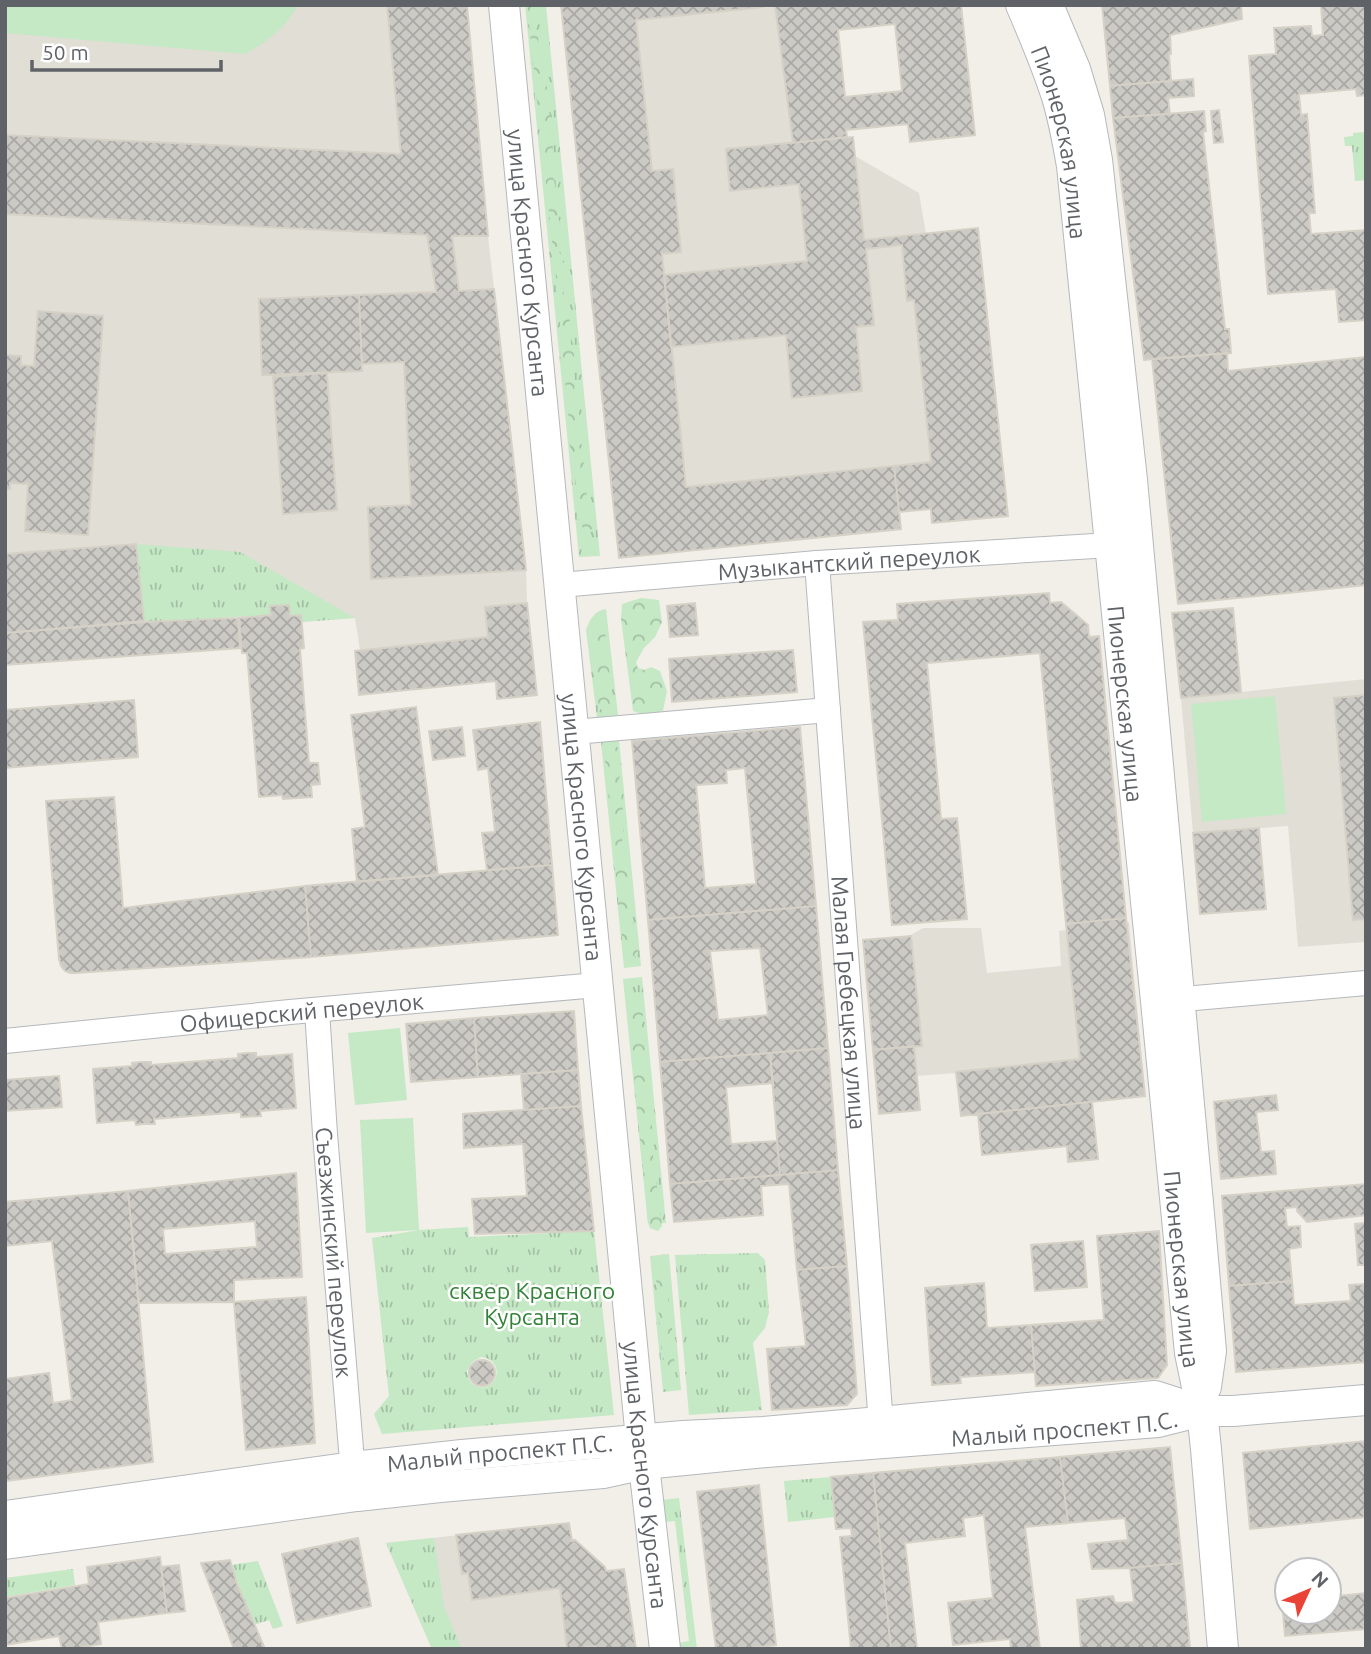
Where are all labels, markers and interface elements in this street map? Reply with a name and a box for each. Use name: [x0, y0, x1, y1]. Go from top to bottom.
scale bar: [32, 28, 220, 72]
text: 50 m: [42, 40, 89, 64]
street label: Пионерская улица: [1027, 42, 1092, 240]
street label: улица Красного Курсанта: [503, 128, 554, 398]
street label: Музыкантский переулок: [717, 541, 981, 584]
street label: Пионерская улица: [1104, 604, 1148, 803]
street label: улица Красного Курсанта: [557, 692, 608, 962]
street label: Малая Гребецкая улица: [828, 875, 872, 1131]
street label: Офицерский переулок: [178, 988, 425, 1036]
street label: Съезжинский переулок: [312, 1126, 358, 1379]
street label: Пионерская улица: [1160, 1170, 1205, 1370]
park label: сквер Красного Курсанта: [449, 1278, 615, 1329]
street label: улица Красного Курсанта: [619, 1340, 673, 1610]
street label: Малый проспект П.С.: [950, 1405, 1180, 1450]
street label: Малый проспект П.С.: [386, 1430, 614, 1476]
north arrow: [1273, 1556, 1343, 1626]
text: N: [1307, 1566, 1333, 1592]

